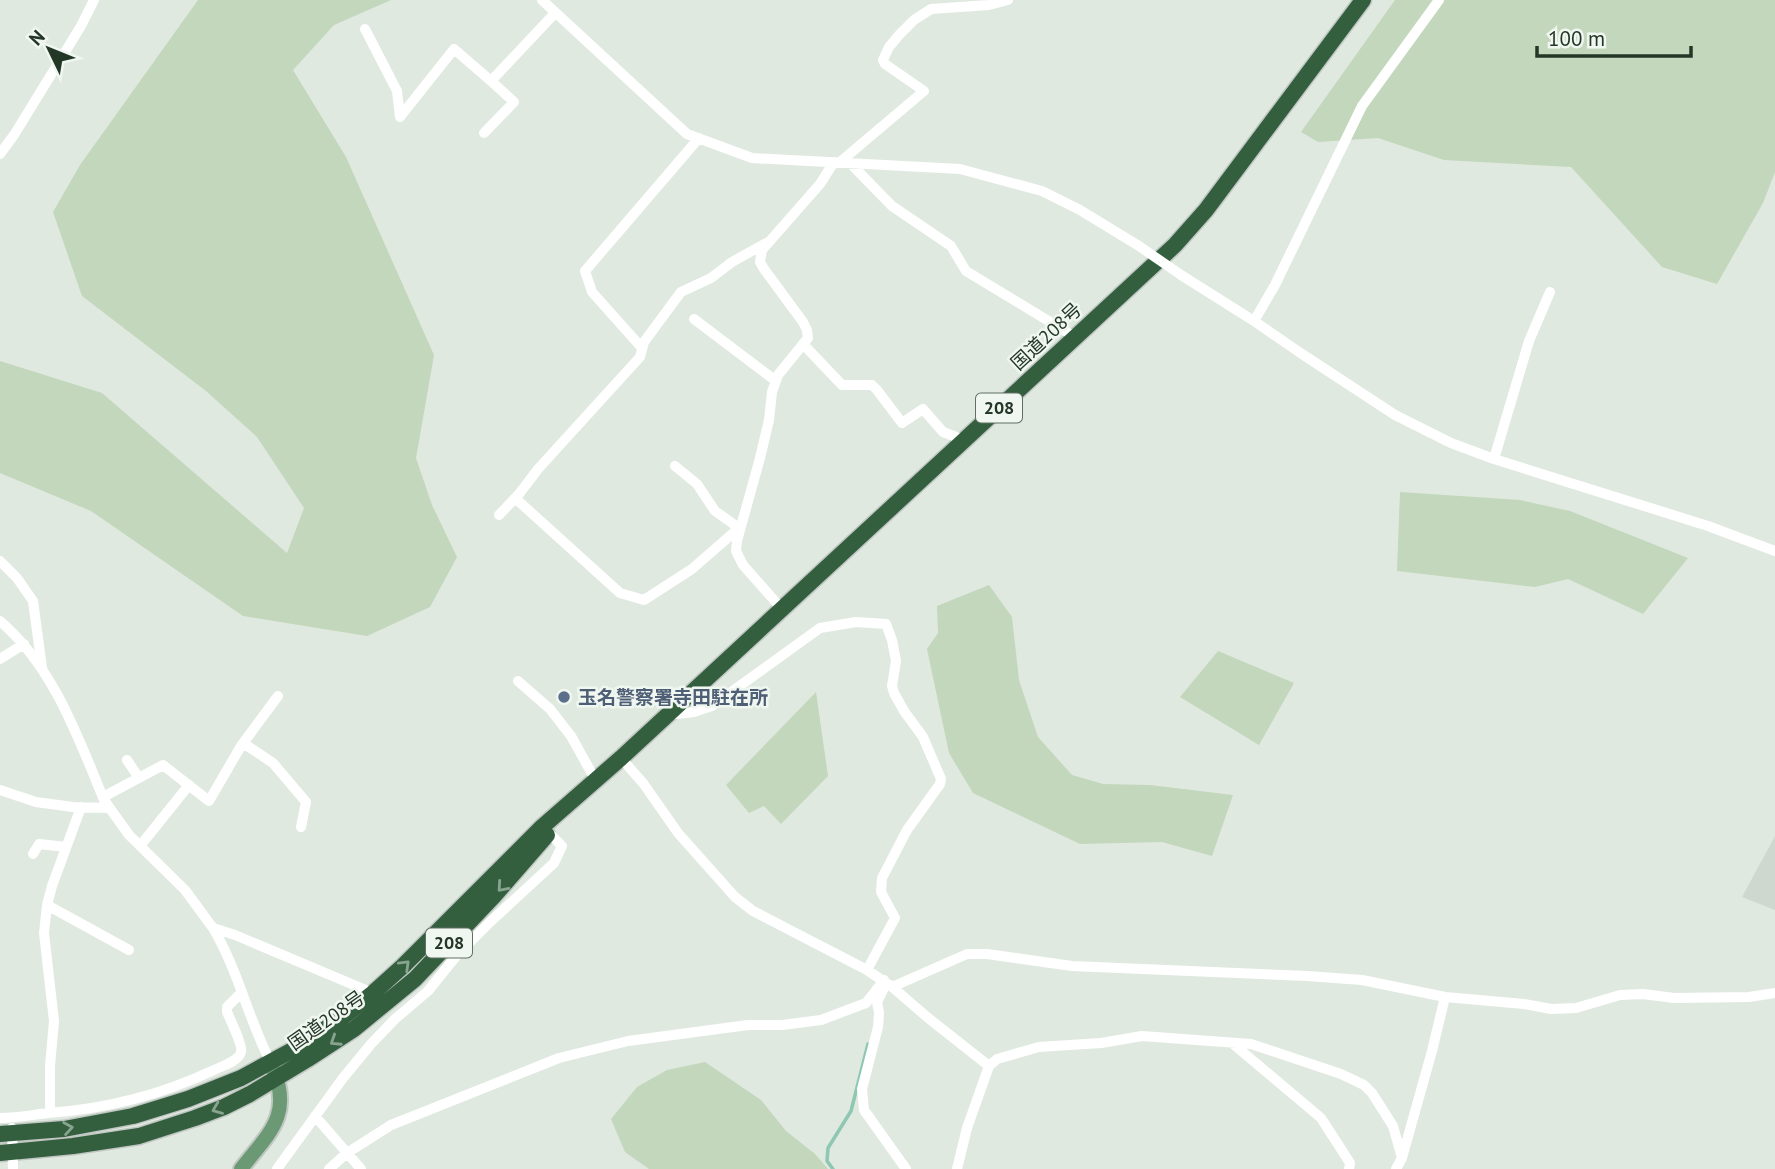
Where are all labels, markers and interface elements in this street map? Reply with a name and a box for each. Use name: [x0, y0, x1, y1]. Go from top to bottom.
north arrow: [14, 14, 84, 84]
scale bar: [1537, 14, 1691, 58]
text: N: [24, 25, 50, 50]
text: 100 m: [1548, 25, 1605, 52]
street label: 国道208号: [1006, 297, 1086, 375]
road number: 208: [976, 394, 1022, 422]
place label: 玉名警察署寺田駐在所: [578, 685, 768, 709]
marker: 玉名警察署寺田駐在所: [556, 689, 572, 705]
one-way arrow: [498, 879, 510, 892]
road number: 208: [426, 928, 472, 958]
one-way arrow: [396, 960, 409, 973]
street label: 国道208号: [283, 985, 369, 1055]
one-way arrow: [330, 1033, 343, 1046]
one-way arrow: [211, 1101, 223, 1115]
one-way arrow: [62, 1121, 74, 1136]

